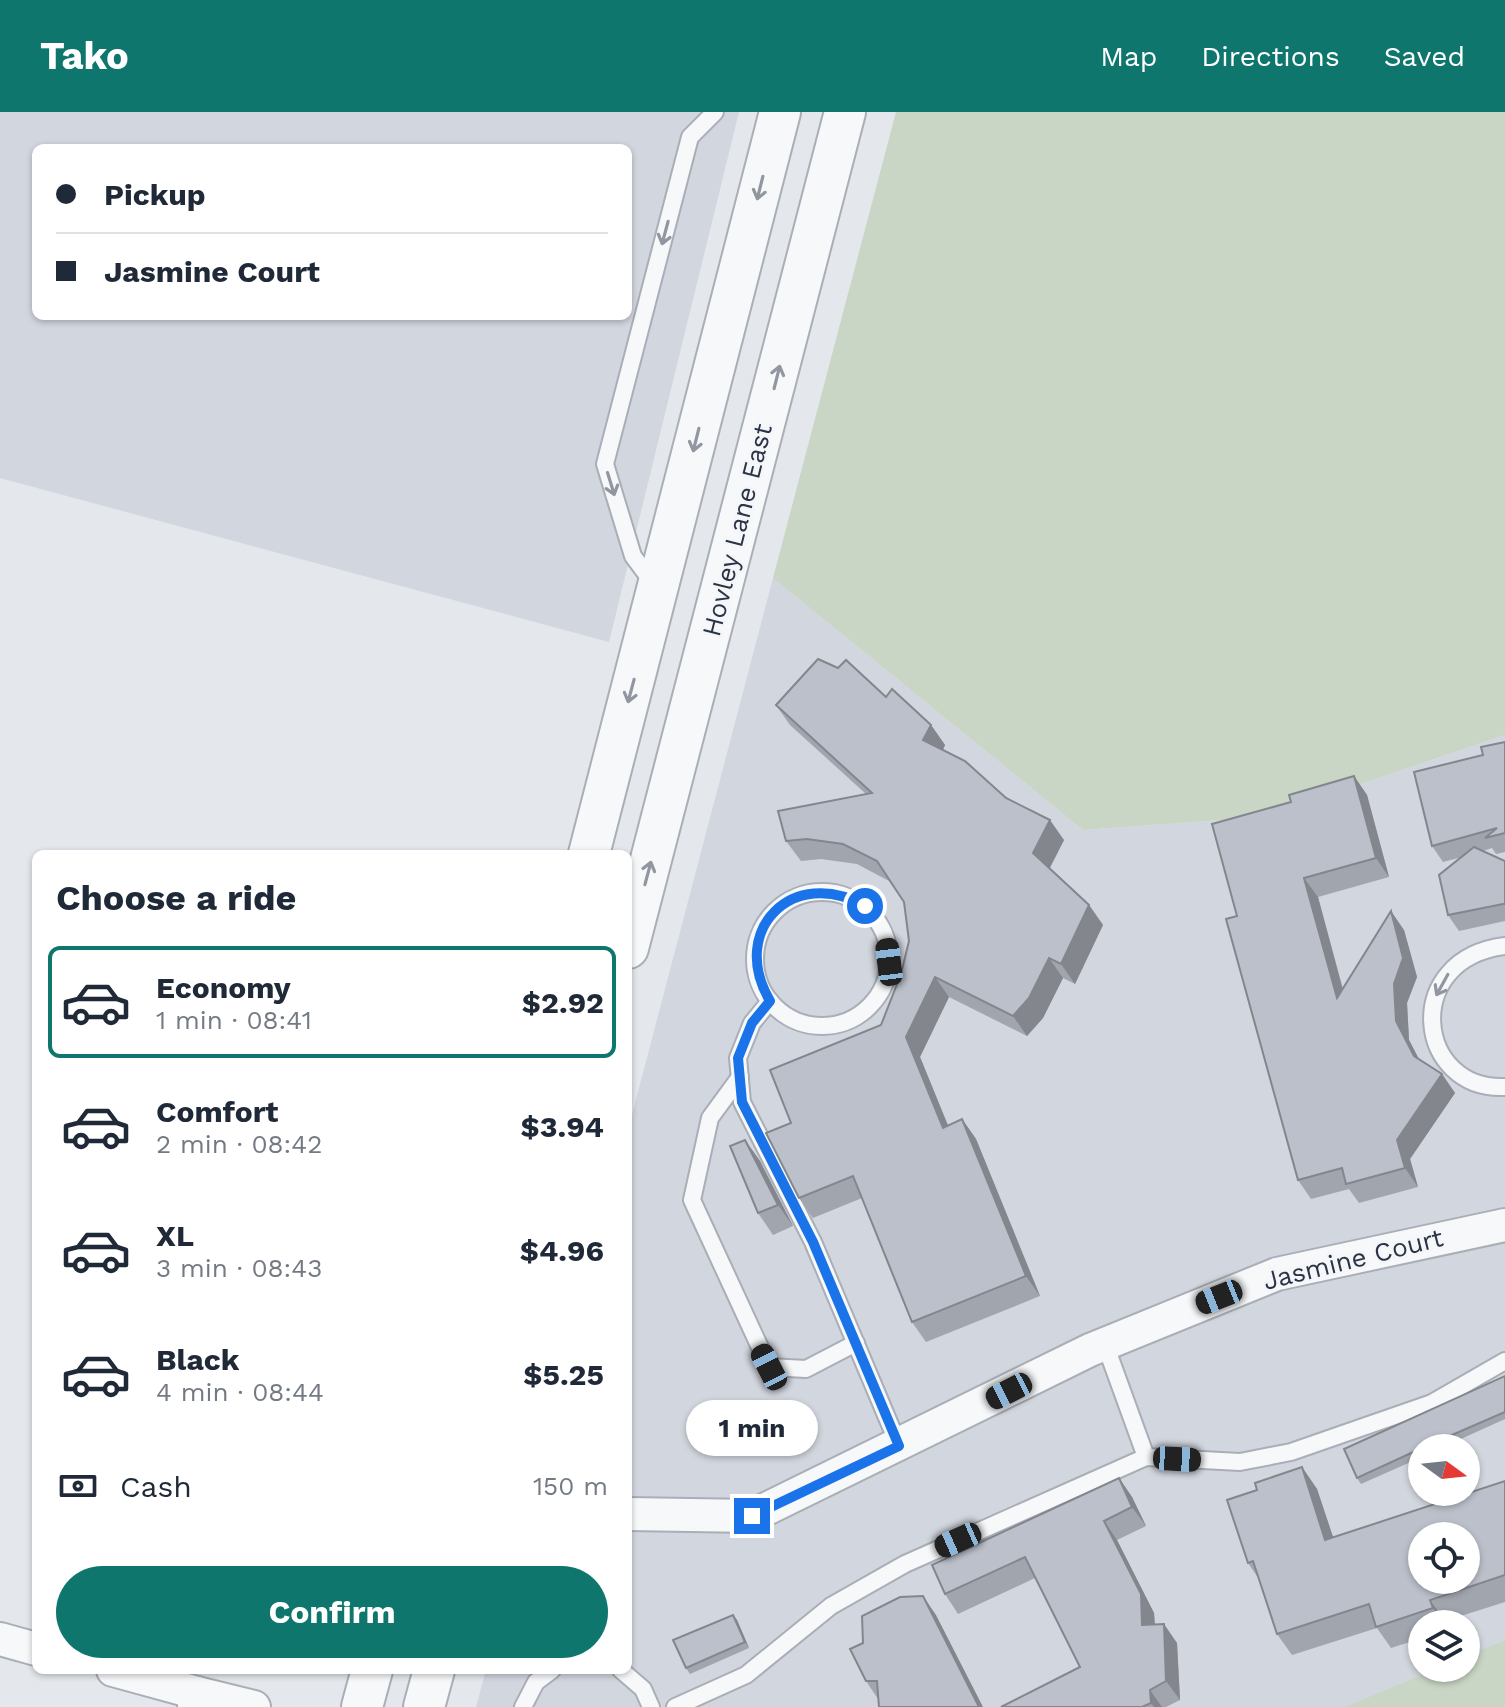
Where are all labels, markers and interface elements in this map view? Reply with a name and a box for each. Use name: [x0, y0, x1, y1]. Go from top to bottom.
text: Tako: [40, 34, 129, 78]
text: Map: [1100, 40, 1157, 73]
text: Directions: [1201, 40, 1340, 73]
text: Saved: [1384, 40, 1465, 73]
one-way arrow: [752, 174, 767, 200]
text: Pickup: [104, 177, 206, 212]
one-way arrow: [657, 220, 672, 245]
text: Jasmine Court: [104, 254, 320, 289]
one-way arrow: [770, 365, 785, 390]
street label: Hovley Lane East: [696, 420, 778, 639]
one-way arrow: [688, 426, 703, 452]
one-way arrow: [605, 472, 620, 497]
one-way arrow: [623, 678, 638, 704]
one-way arrow: [642, 860, 657, 886]
text: Choose a ride: [56, 877, 296, 919]
route start: [847, 888, 883, 924]
car: [874, 937, 904, 987]
icon: car: [60, 966, 132, 1038]
text: Economy: [156, 970, 291, 1005]
one-way arrow: [1434, 972, 1449, 996]
text: $2.92: [522, 985, 604, 1020]
text: 1 min · 08:41: [156, 1005, 312, 1035]
icon: car: [60, 1090, 132, 1162]
text: Comfort: [156, 1094, 278, 1129]
text: $3.94: [520, 1109, 604, 1144]
text: 2 min · 08:42: [156, 1129, 322, 1159]
icon: car: [60, 1214, 132, 1286]
text: XL: [156, 1218, 194, 1253]
street label: Jasmine Court: [1260, 1222, 1446, 1296]
text: $4.96: [520, 1233, 604, 1268]
text: 3 min · 08:43: [156, 1253, 322, 1283]
car: [1192, 1277, 1246, 1317]
icon: car: [60, 1338, 132, 1410]
car: [747, 1340, 791, 1394]
text: Black: [156, 1342, 240, 1377]
text: $5.25: [523, 1357, 604, 1392]
car: [982, 1369, 1036, 1413]
text: 4 min · 08:44: [156, 1377, 324, 1407]
callout: 1 min: [686, 1400, 818, 1456]
text: 1 min: [719, 1413, 785, 1443]
north arrow: [1408, 1434, 1480, 1506]
map controls: [1408, 1434, 1480, 1682]
car: [1152, 1446, 1202, 1472]
icon: cash: [56, 1464, 100, 1508]
text: Cash: [120, 1469, 192, 1504]
text: 150 m: [533, 1471, 608, 1501]
route end: [734, 1498, 770, 1534]
car: [931, 1519, 985, 1561]
button: locate: [1408, 1522, 1480, 1594]
button: Confirm: [56, 1566, 608, 1658]
button: layers: [1408, 1610, 1480, 1682]

